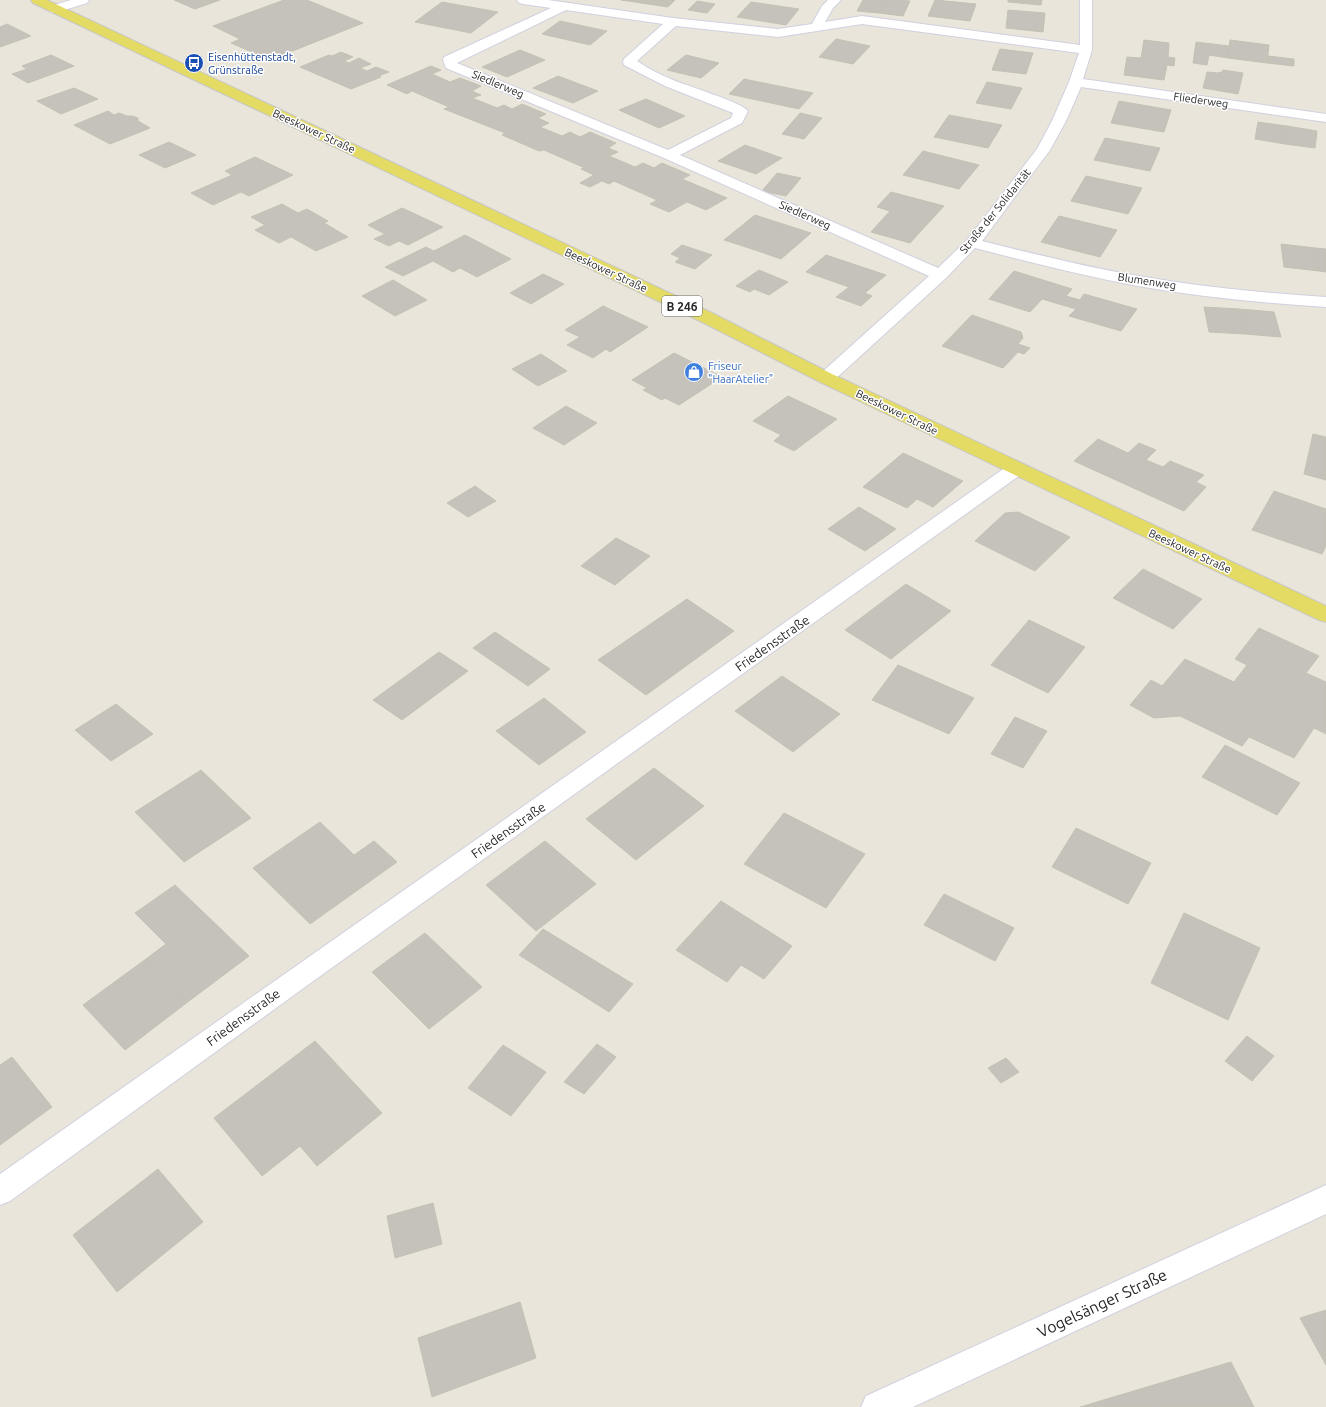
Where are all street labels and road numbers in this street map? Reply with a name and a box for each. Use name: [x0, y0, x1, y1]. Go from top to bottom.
street label: Siedlerweg: [470, 68, 526, 100]
street label: Fliederweg: [1173, 90, 1229, 110]
street label: Beeskower Straße: [271, 107, 357, 155]
street label: Straße der Solidarität: [957, 166, 1033, 256]
street label: Siedlerweg: [777, 198, 833, 232]
street label: Beeskower Straße: [563, 246, 649, 294]
street label: Blumenweg: [1117, 270, 1177, 292]
road number: B 246: [662, 296, 702, 316]
street label: Beeskower Straße: [854, 387, 940, 437]
street label: Beeskower Straße: [1147, 527, 1233, 575]
street label: Friedensstraße: [732, 612, 812, 674]
street label: Friedensstraße: [468, 799, 548, 861]
street label: Friedensstraße: [204, 986, 282, 1048]
street label: Vogelsänger Straße: [1034, 1265, 1170, 1341]

